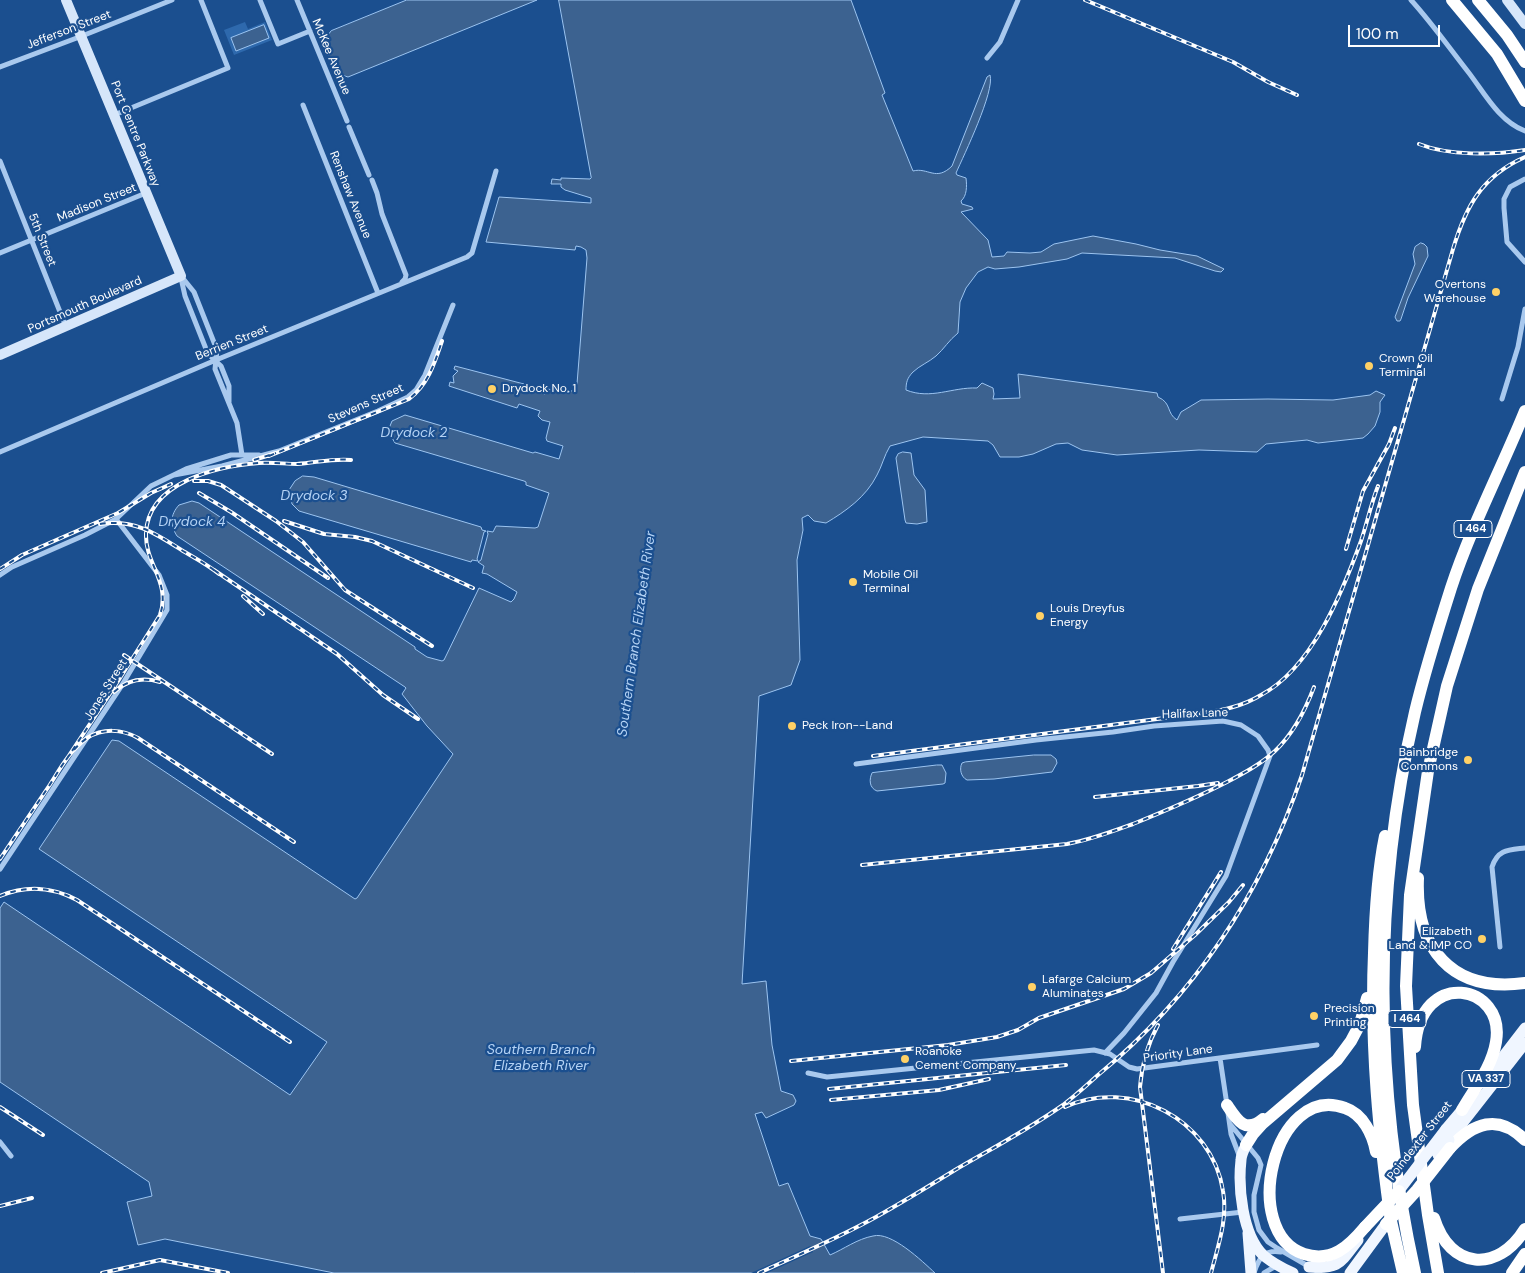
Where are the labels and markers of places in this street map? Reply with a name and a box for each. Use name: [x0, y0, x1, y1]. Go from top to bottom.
place label: Overtons Warehouse: [1424, 278, 1486, 306]
marker: Overtons Warehouse: [1490, 286, 1502, 298]
place label: Crown Oil Terminal: [1379, 352, 1433, 380]
marker: Crown Oil Terminal: [1363, 360, 1375, 372]
place label: Drydock No. 1: [502, 382, 576, 396]
marker: Drydock No. 1: [486, 383, 498, 395]
place label: Mobile Oil Terminal: [863, 568, 918, 596]
marker: Mobile Oil Terminal: [847, 576, 859, 588]
place label: Louis Dreyfus Energy: [1050, 602, 1125, 630]
marker: Louis Dreyfus Energy: [1034, 610, 1046, 622]
place label: Peck Iron--Land: [802, 719, 893, 733]
marker: Peck Iron--Land: [786, 720, 798, 732]
place label: Bainbridge Commons: [1399, 746, 1458, 774]
marker: Bainbridge Commons: [1462, 754, 1474, 766]
place label: Elizabeth Land & IMP CO: [1389, 925, 1472, 953]
marker: Elizabeth Land & IMP CO: [1476, 933, 1488, 945]
place label: Lafarge Calcium Aluminates: [1042, 973, 1131, 1001]
marker: Lafarge Calcium Aluminates: [1026, 981, 1038, 993]
place label: Precision Printing: [1324, 1002, 1375, 1030]
marker: Precision Printing: [1308, 1010, 1320, 1022]
place label: Roanoke Cement Company: [915, 1045, 1017, 1073]
marker: Roanoke Cement Company: [899, 1053, 911, 1065]

